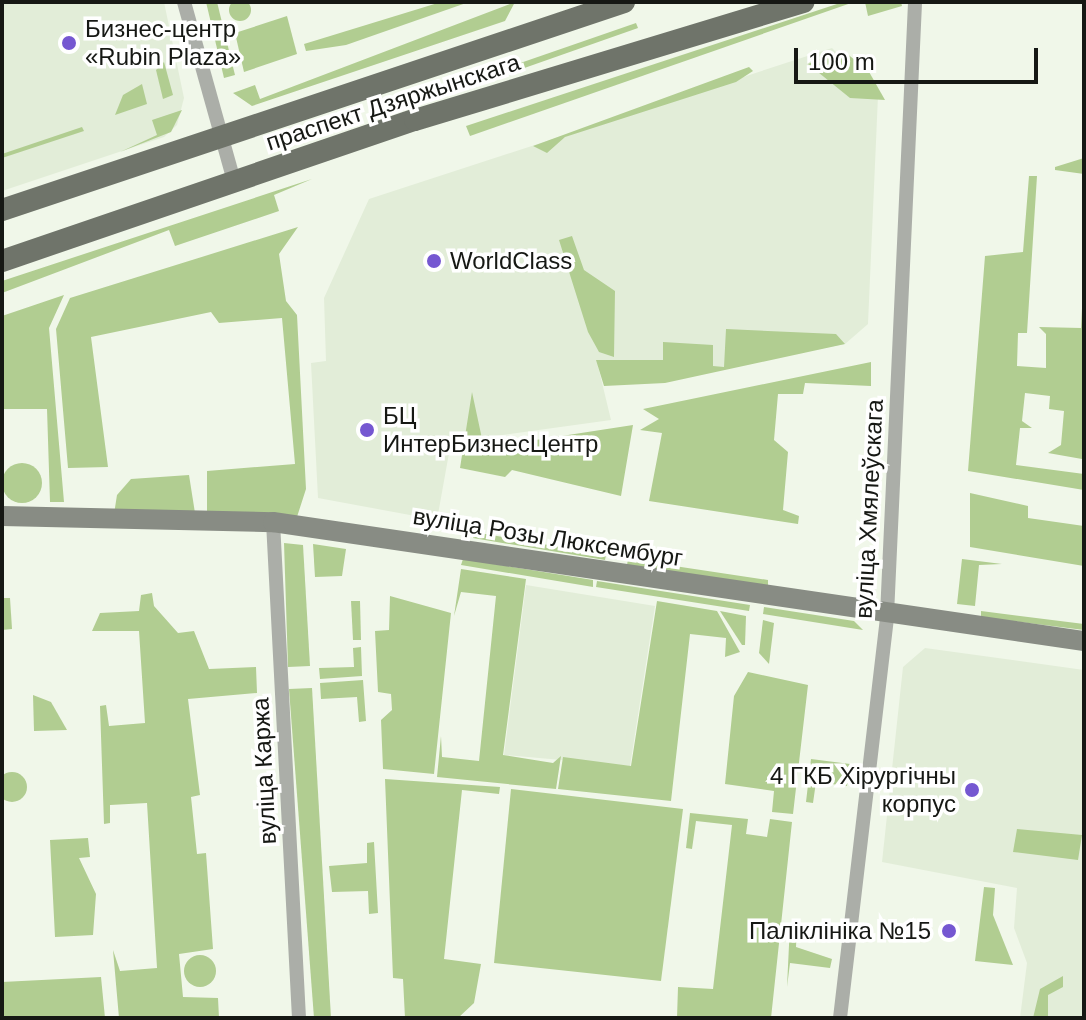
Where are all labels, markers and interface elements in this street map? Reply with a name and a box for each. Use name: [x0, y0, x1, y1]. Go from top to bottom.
place label: Бизнес-центр «Rubin Plaza»: [85, 15, 241, 71]
scale bar: [798, 32, 1042, 82]
marker: Бизнес-центр «Rubin Plaza»: [60, 34, 78, 52]
street label: праспект Дзяржынскага: [262, 47, 524, 157]
text: 100 m: [808, 48, 875, 75]
place label: WorldClass: [450, 247, 572, 275]
marker: WorldClass: [425, 252, 443, 270]
street label: вуліца Хмялеўскага: [849, 399, 889, 619]
place label: БЦ ИнтерБизнесЦентр: [383, 402, 598, 458]
marker: БЦ ИнтерБизнесЦентр: [358, 421, 376, 439]
street label: вуліца Розы Люксембург: [411, 501, 685, 573]
street label: вуліца Каржа: [246, 697, 282, 845]
place label: 4 ГКБ Хірургічны корпус: [770, 762, 956, 818]
marker: 4 ГКБ Хірургічны корпус: [963, 781, 981, 799]
place label: Паліклініка №15: [749, 917, 931, 945]
marker: Паліклініка №15: [938, 920, 960, 942]

